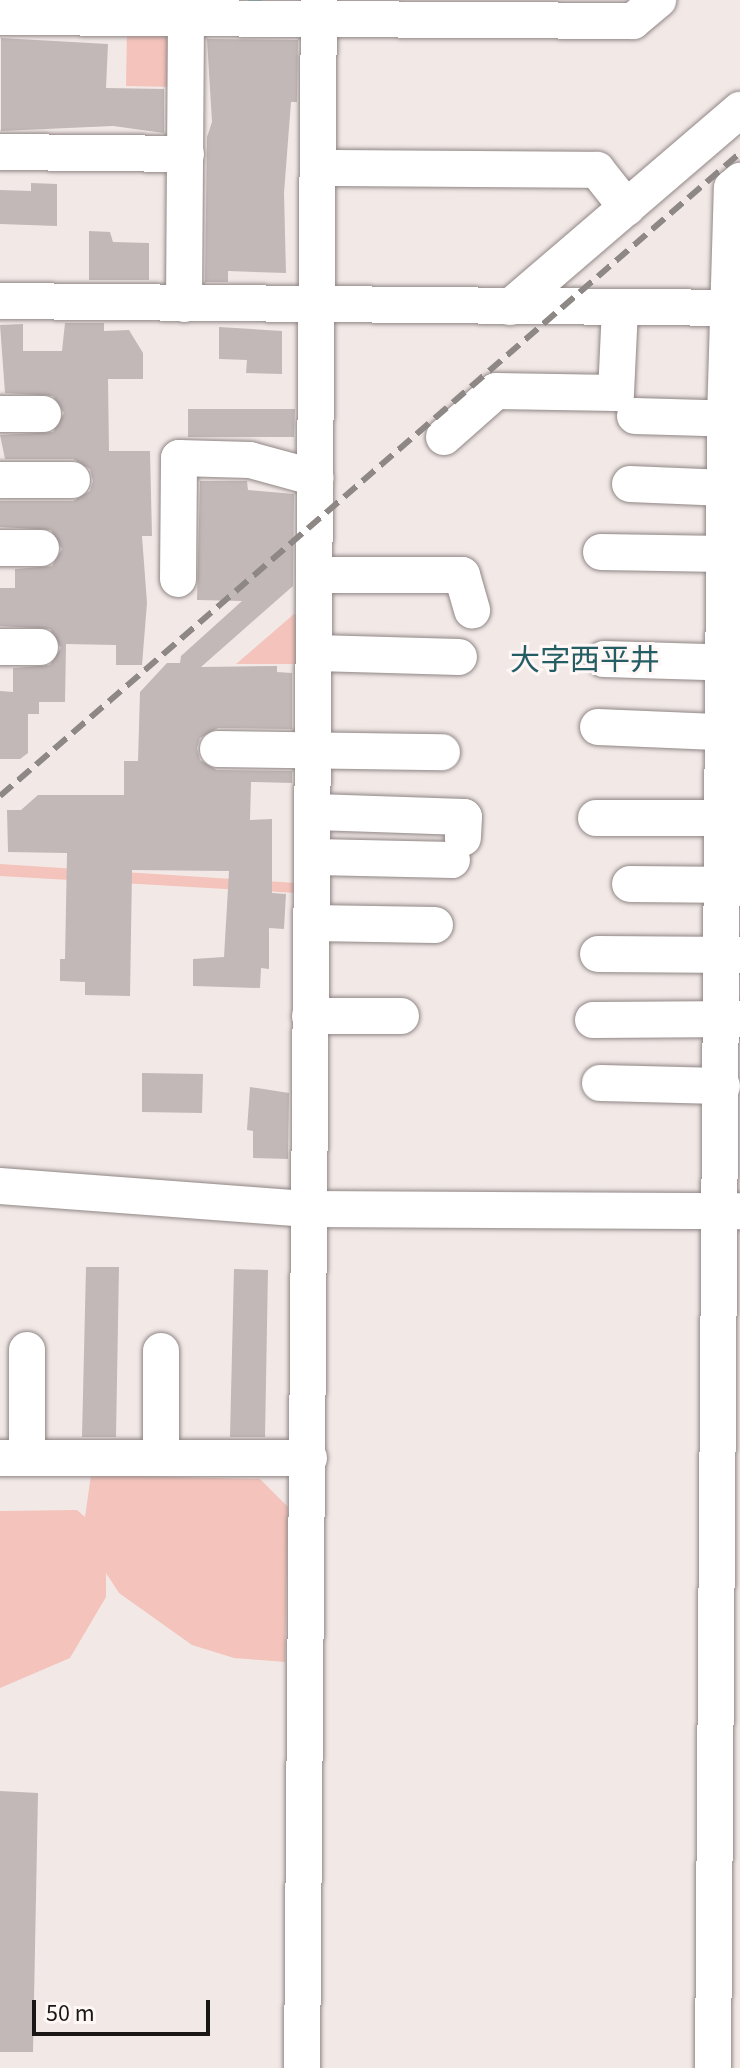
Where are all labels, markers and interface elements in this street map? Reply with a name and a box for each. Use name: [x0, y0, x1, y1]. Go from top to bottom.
district label: 大字西平井: [510, 643, 660, 679]
scale bar: [36, 1984, 214, 2034]
text: 50 m: [46, 1996, 95, 2031]

